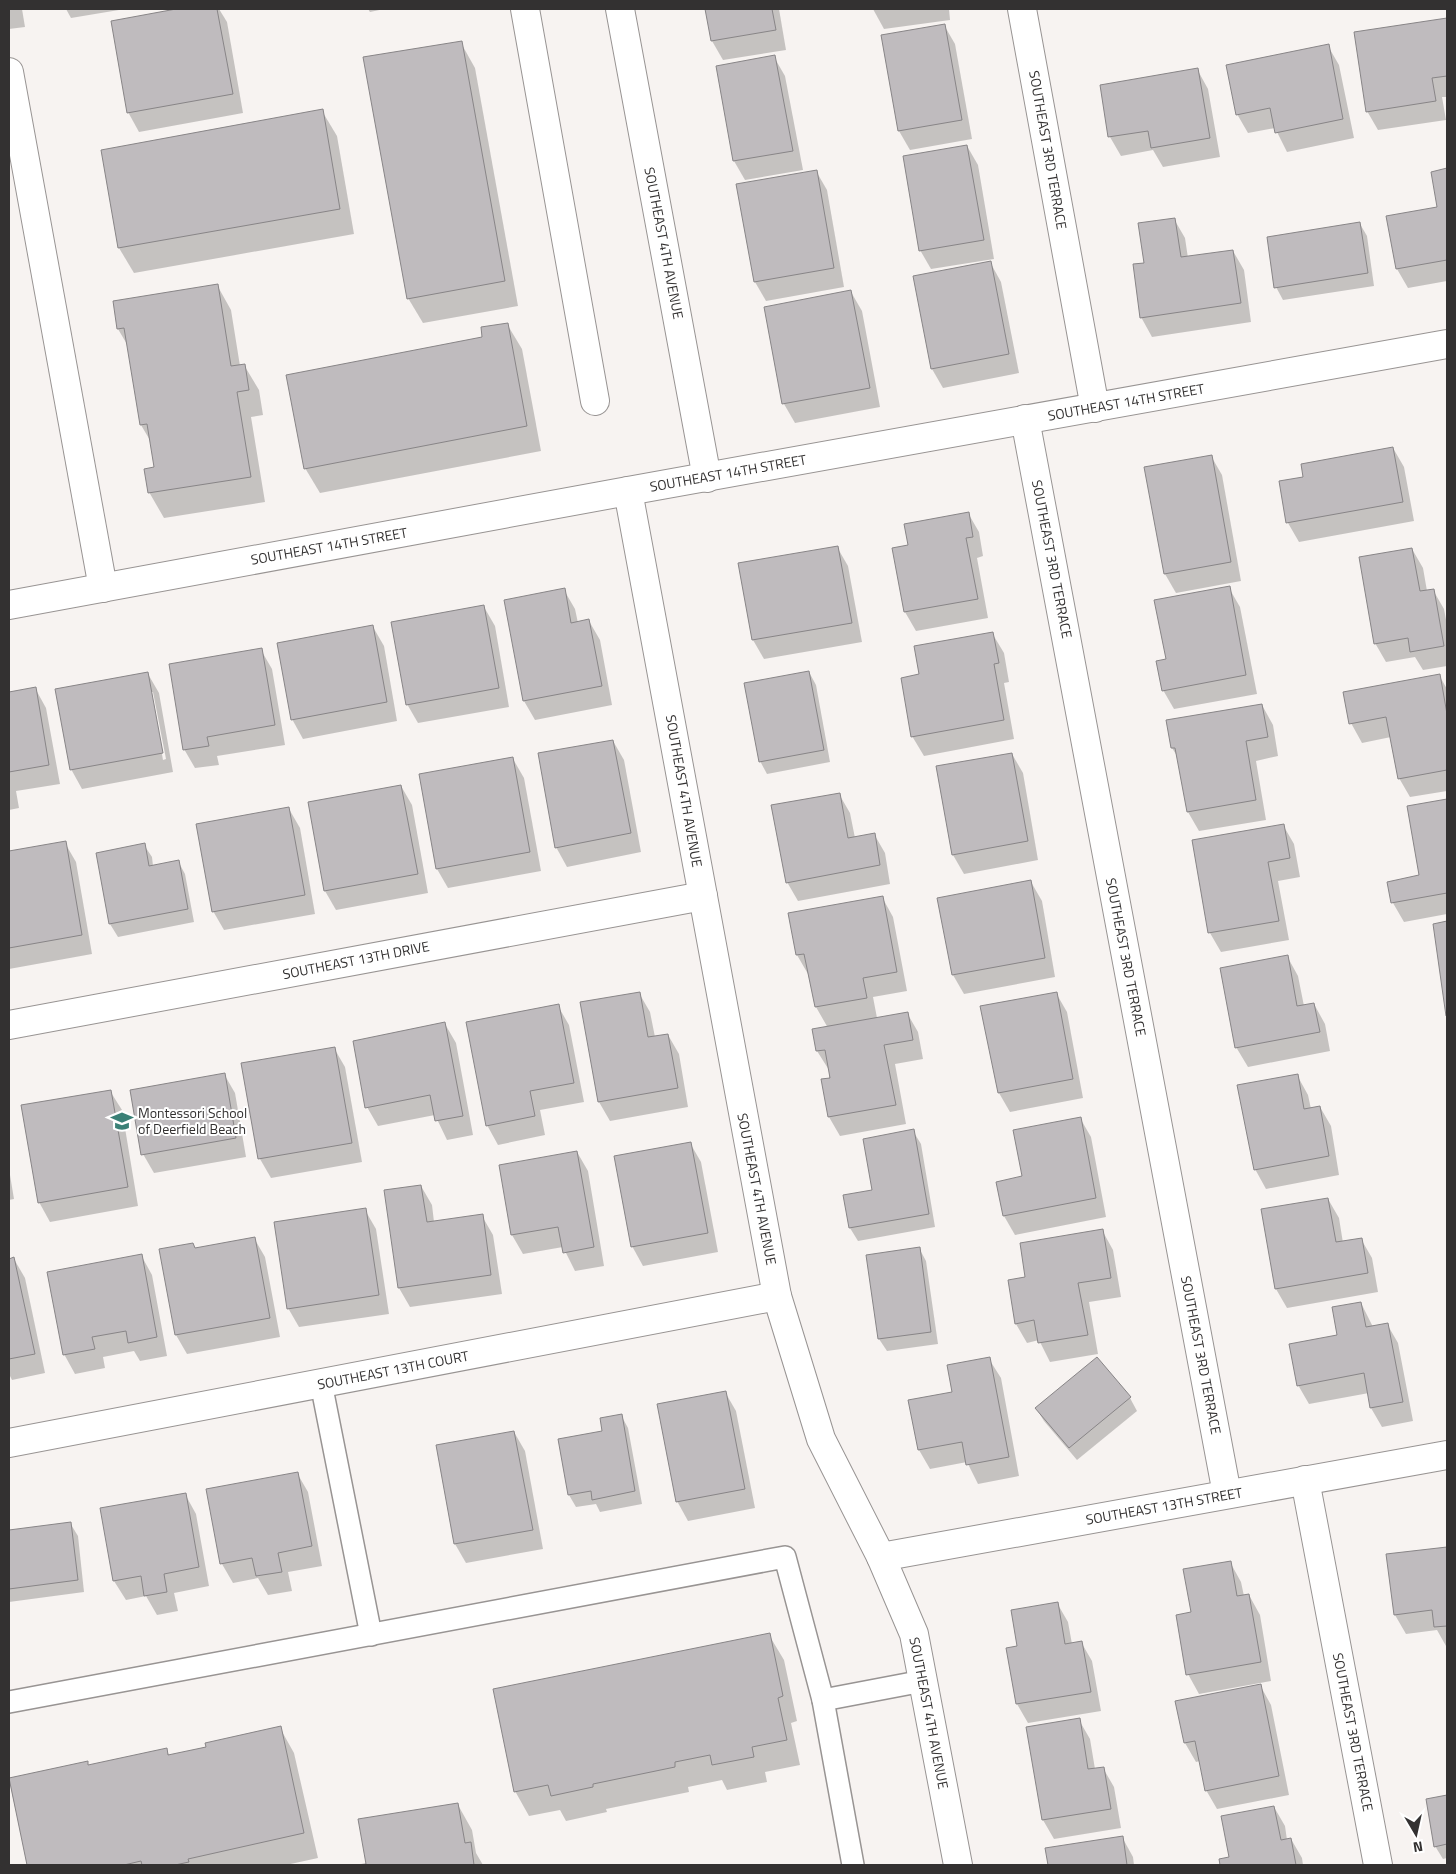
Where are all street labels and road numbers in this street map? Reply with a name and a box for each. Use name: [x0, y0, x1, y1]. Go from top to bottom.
street label: SOUTHEAST 3RD TERRACE: [1024, 69, 1073, 231]
street label: SOUTHEAST 4TH AVENUE: [639, 165, 690, 321]
street label: SOUTHEAST 14TH STREET: [1046, 377, 1206, 426]
street label: SOUTHEAST 14TH STREET: [648, 448, 808, 497]
street label: SOUTHEAST 3RD TERRACE: [1027, 478, 1078, 640]
street label: SOUTHEAST 14TH STREET: [249, 521, 409, 570]
street label: SOUTHEAST 4TH AVENUE: [661, 713, 708, 869]
street label: SOUTHEAST 3RD TERRACE: [1101, 876, 1152, 1038]
street label: SOUTHEAST 13TH DRIVE: [281, 935, 431, 984]
street label: SOUTHEAST 4TH AVENUE: [732, 1111, 783, 1267]
street label: SOUTHEAST 3RD TERRACE: [1176, 1274, 1227, 1436]
street label: SOUTHEAST 13TH COURT: [315, 1344, 471, 1394]
street label: SOUTHEAST 13TH STREET: [1084, 1481, 1244, 1530]
street label: SOUTHEAST 4TH AVENUE: [904, 1635, 955, 1791]
street label: SOUTHEAST 3RD TERRACE: [1328, 1651, 1379, 1813]

